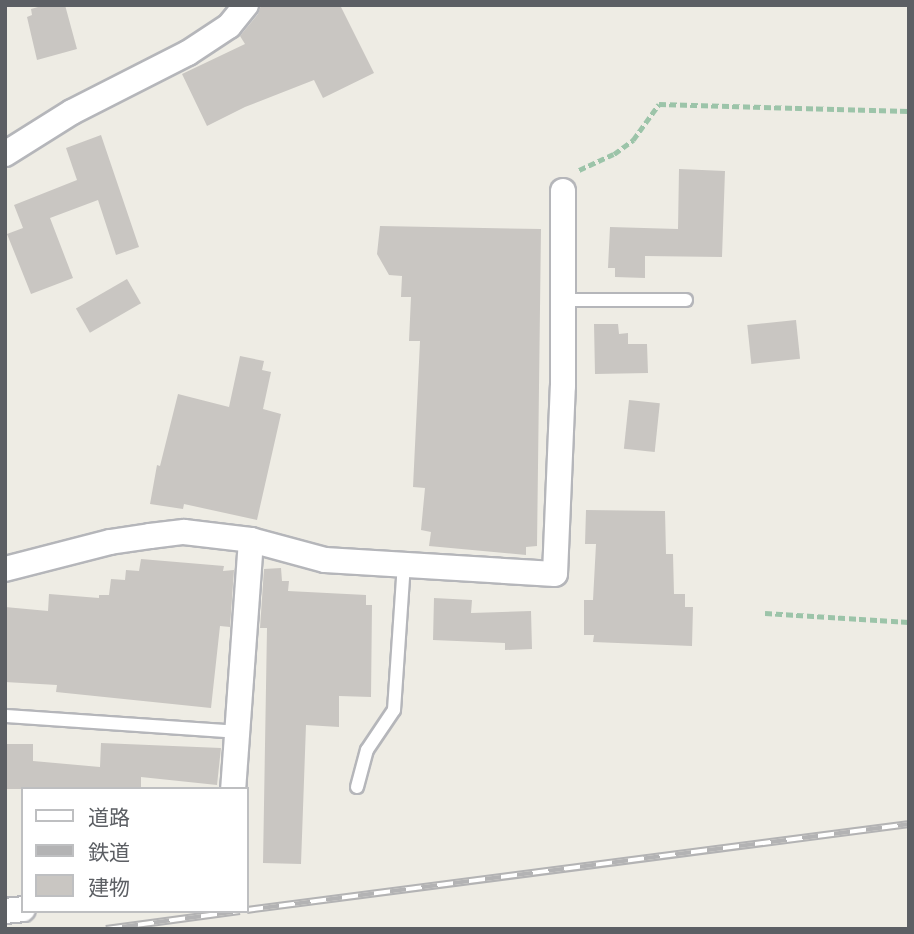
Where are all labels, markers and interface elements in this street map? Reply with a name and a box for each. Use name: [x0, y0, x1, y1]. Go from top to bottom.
legend: [21, 787, 248, 913]
text: 道路: [88, 805, 130, 830]
text: 鉄道: [88, 840, 130, 865]
text: 建物: [88, 875, 130, 900]

